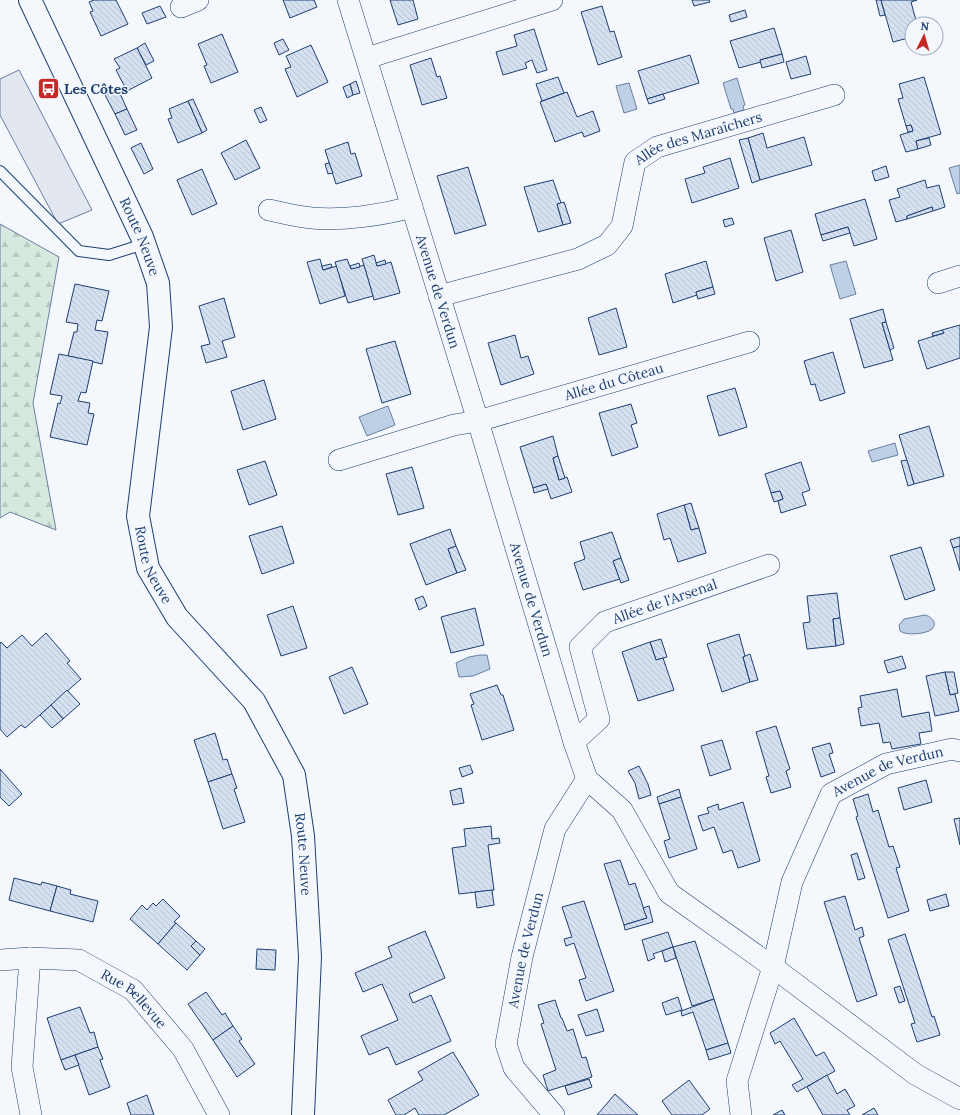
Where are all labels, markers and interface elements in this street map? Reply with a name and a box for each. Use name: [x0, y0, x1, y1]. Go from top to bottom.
north arrow: [904, 16, 944, 56]
text: N: [920, 19, 930, 33]
bus stop icon: Les Côtes: [35, 76, 61, 102]
place label: Les Côtes: [64, 80, 128, 98]
street label: Allée des Maraîchers: [630, 108, 764, 169]
street label: Route Neuve: [116, 195, 164, 278]
street label: Avenue de Verdun: [412, 231, 464, 351]
street label: Allée du Côteau: [561, 358, 665, 405]
street label: Route Neuve: [131, 524, 176, 608]
street label: Avenue de Verdun: [506, 539, 557, 659]
street label: Allée de l'Arsenal: [609, 575, 719, 628]
street label: Avenue de Verdun: [828, 742, 945, 801]
street label: Route Neuve: [291, 811, 315, 896]
street label: Avenue de Verdun: [504, 890, 547, 1010]
street label: Rue Bellevue: [98, 965, 171, 1032]

